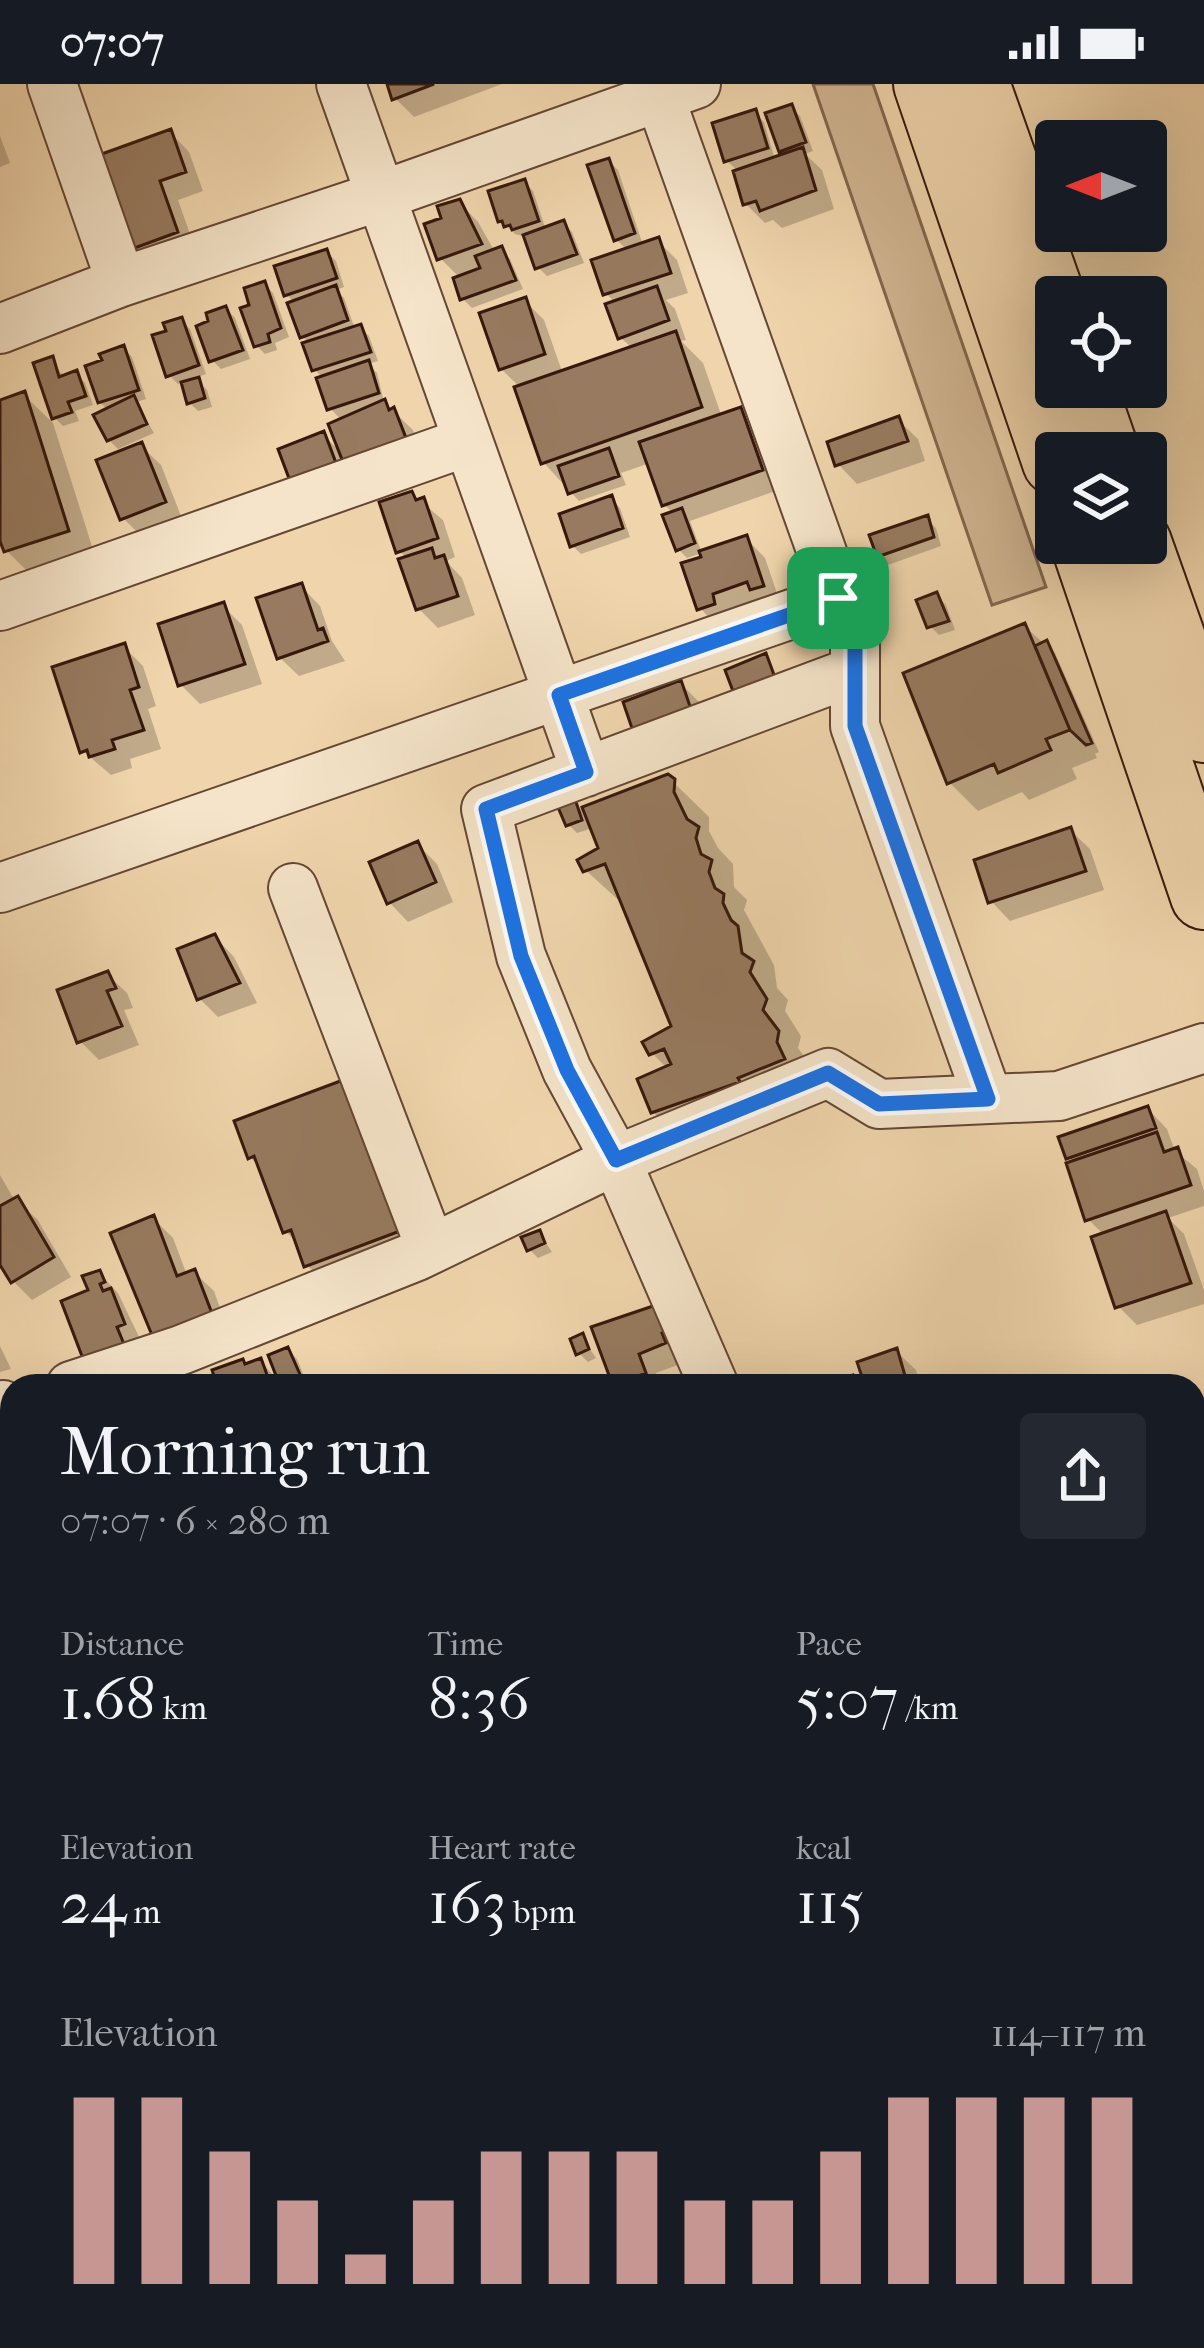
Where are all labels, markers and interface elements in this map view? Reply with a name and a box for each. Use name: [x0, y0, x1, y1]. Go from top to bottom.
text: 07:07: [60, 16, 164, 69]
north arrow: [1035, 120, 1167, 252]
map controls: [1035, 120, 1167, 564]
button: locate: [1035, 276, 1167, 408]
button: layers: [1035, 432, 1167, 564]
pin: [787, 547, 889, 649]
icon: arrive: [805, 565, 871, 631]
button: share: [1020, 1413, 1146, 1539]
text: Morning run: [60, 1414, 430, 1491]
text: 07:07 · 6 × 280 m: [60, 1498, 330, 1544]
text: Distance: [60, 1625, 184, 1664]
text: Time: [428, 1625, 503, 1664]
text: Pace: [796, 1625, 862, 1664]
text: 1.68: [60, 1664, 156, 1735]
text: 8:36: [428, 1664, 530, 1735]
text: 5:07: [796, 1664, 899, 1735]
text: km: [156, 1689, 207, 1728]
text: /km: [899, 1689, 958, 1728]
text: Elevation: [60, 1829, 193, 1868]
text: Heart rate: [428, 1829, 576, 1868]
text: kcal: [796, 1829, 852, 1868]
text: 24: [60, 1868, 126, 1939]
text: 163: [428, 1868, 506, 1939]
text: 115: [796, 1868, 865, 1939]
text: m: [126, 1893, 161, 1932]
text: bpm: [506, 1893, 576, 1932]
text: Elevation: [60, 2010, 218, 2056]
text: 114–117 m: [991, 2010, 1146, 2056]

